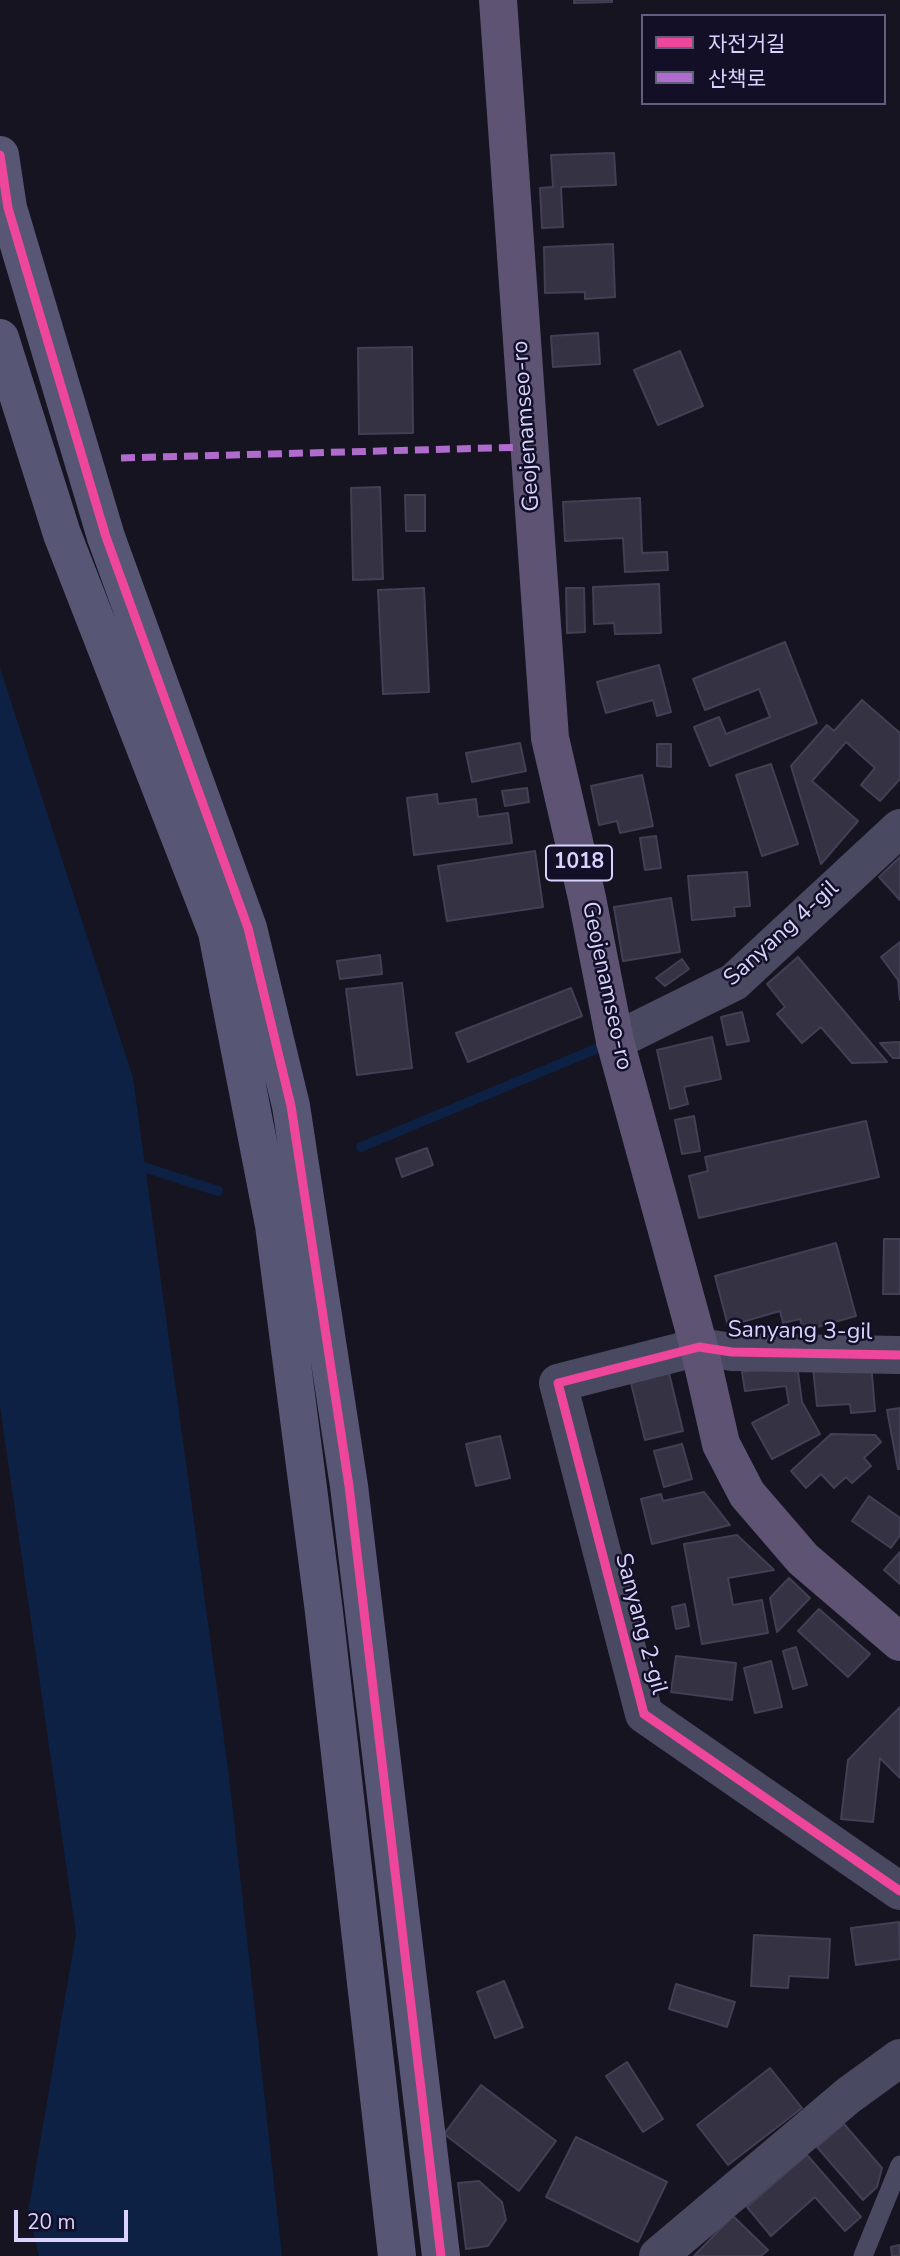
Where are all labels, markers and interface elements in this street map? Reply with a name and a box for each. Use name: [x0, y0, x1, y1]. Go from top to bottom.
legend: [641, 14, 886, 105]
text: 자전거길: [708, 30, 785, 58]
text: 산책로: [708, 65, 766, 93]
street label: Geojenamseo-ro: [507, 340, 547, 512]
road number: 1018: [546, 846, 612, 880]
street label: Sanyang 4-gil: [719, 875, 845, 993]
street label: Geojenamseo-ro: [575, 899, 637, 1073]
street label: Sanyang 3-gil: [727, 1317, 873, 1347]
street label: Sanyang 2-gil: [608, 1550, 672, 1698]
scale bar: [18, 2196, 131, 2240]
text: 20 m: [27, 2208, 76, 2236]

